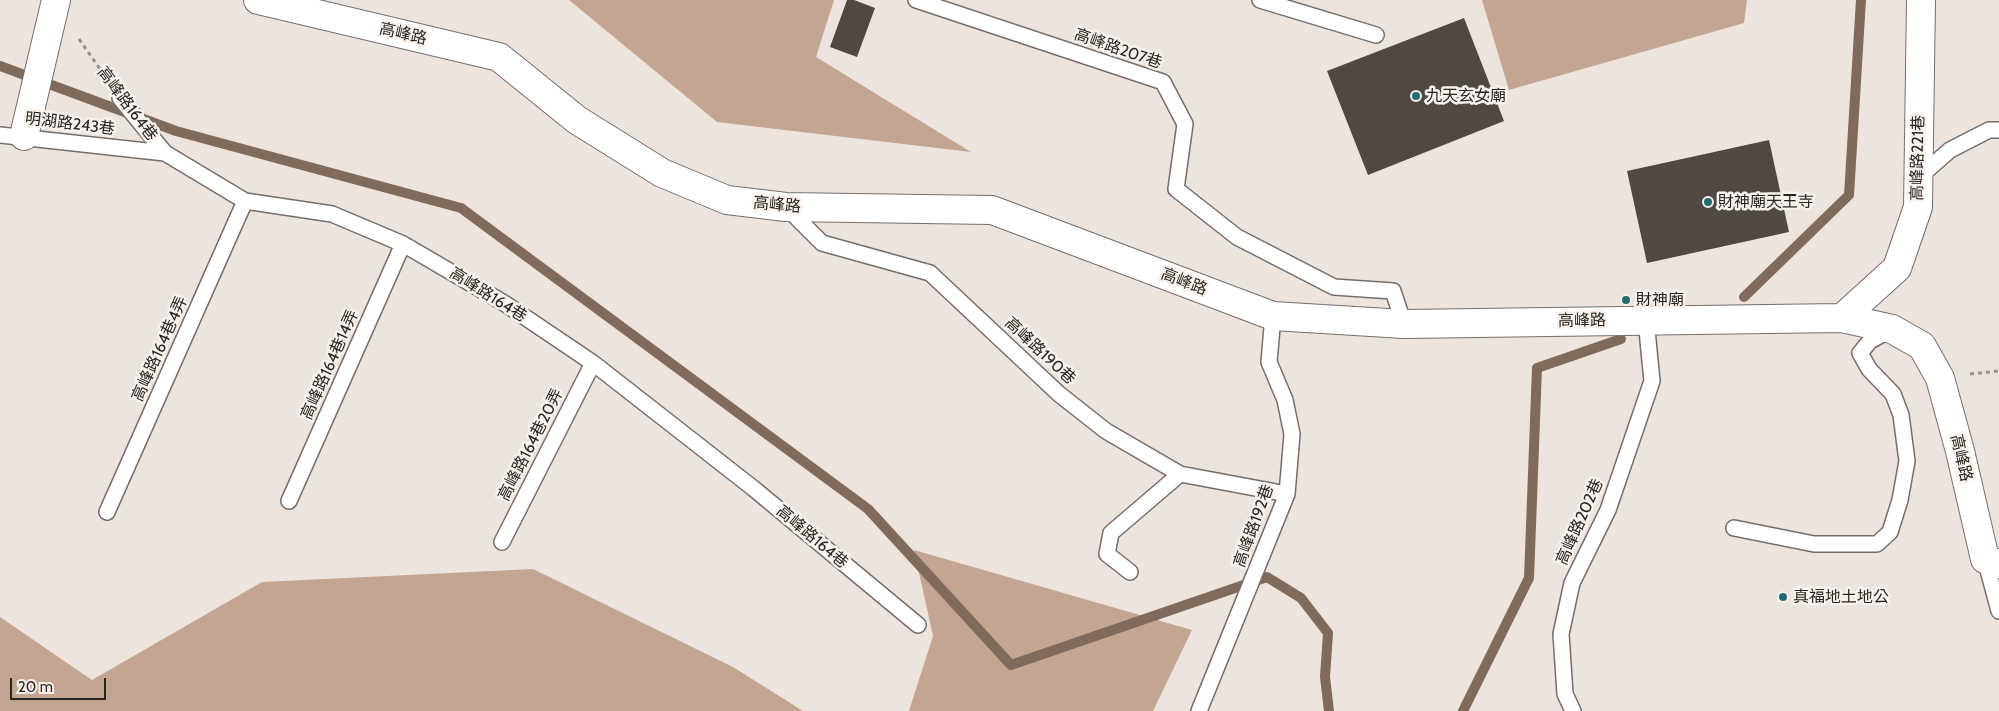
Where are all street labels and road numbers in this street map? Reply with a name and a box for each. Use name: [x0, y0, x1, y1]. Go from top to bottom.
street label: 高峰路: [377, 19, 429, 49]
street label: 高峰路207巷: [1072, 25, 1164, 73]
street label: 高峰路164巷: [93, 63, 161, 145]
street label: 明湖路243巷: [24, 109, 116, 139]
street label: 高峰路221巷: [1908, 115, 1928, 201]
street label: 高峰路: [752, 193, 802, 217]
street label: 高峰路164巷: [446, 264, 530, 326]
street label: 高峰路: [1158, 264, 1210, 300]
street label: 高峰路164巷4弄: [128, 294, 192, 404]
street label: 高峰路164巷14弄: [297, 307, 363, 423]
street label: 高峰路: [1558, 311, 1606, 331]
street label: 高峰路190巷: [1001, 313, 1079, 389]
street label: 高峰路164巷20弄: [495, 386, 567, 504]
street label: 高峰路: [1946, 432, 1976, 484]
street label: 高峰路202巷: [1553, 476, 1607, 568]
street label: 高峰路192巷: [1230, 482, 1278, 570]
street label: 高峰路164巷: [772, 502, 852, 572]

